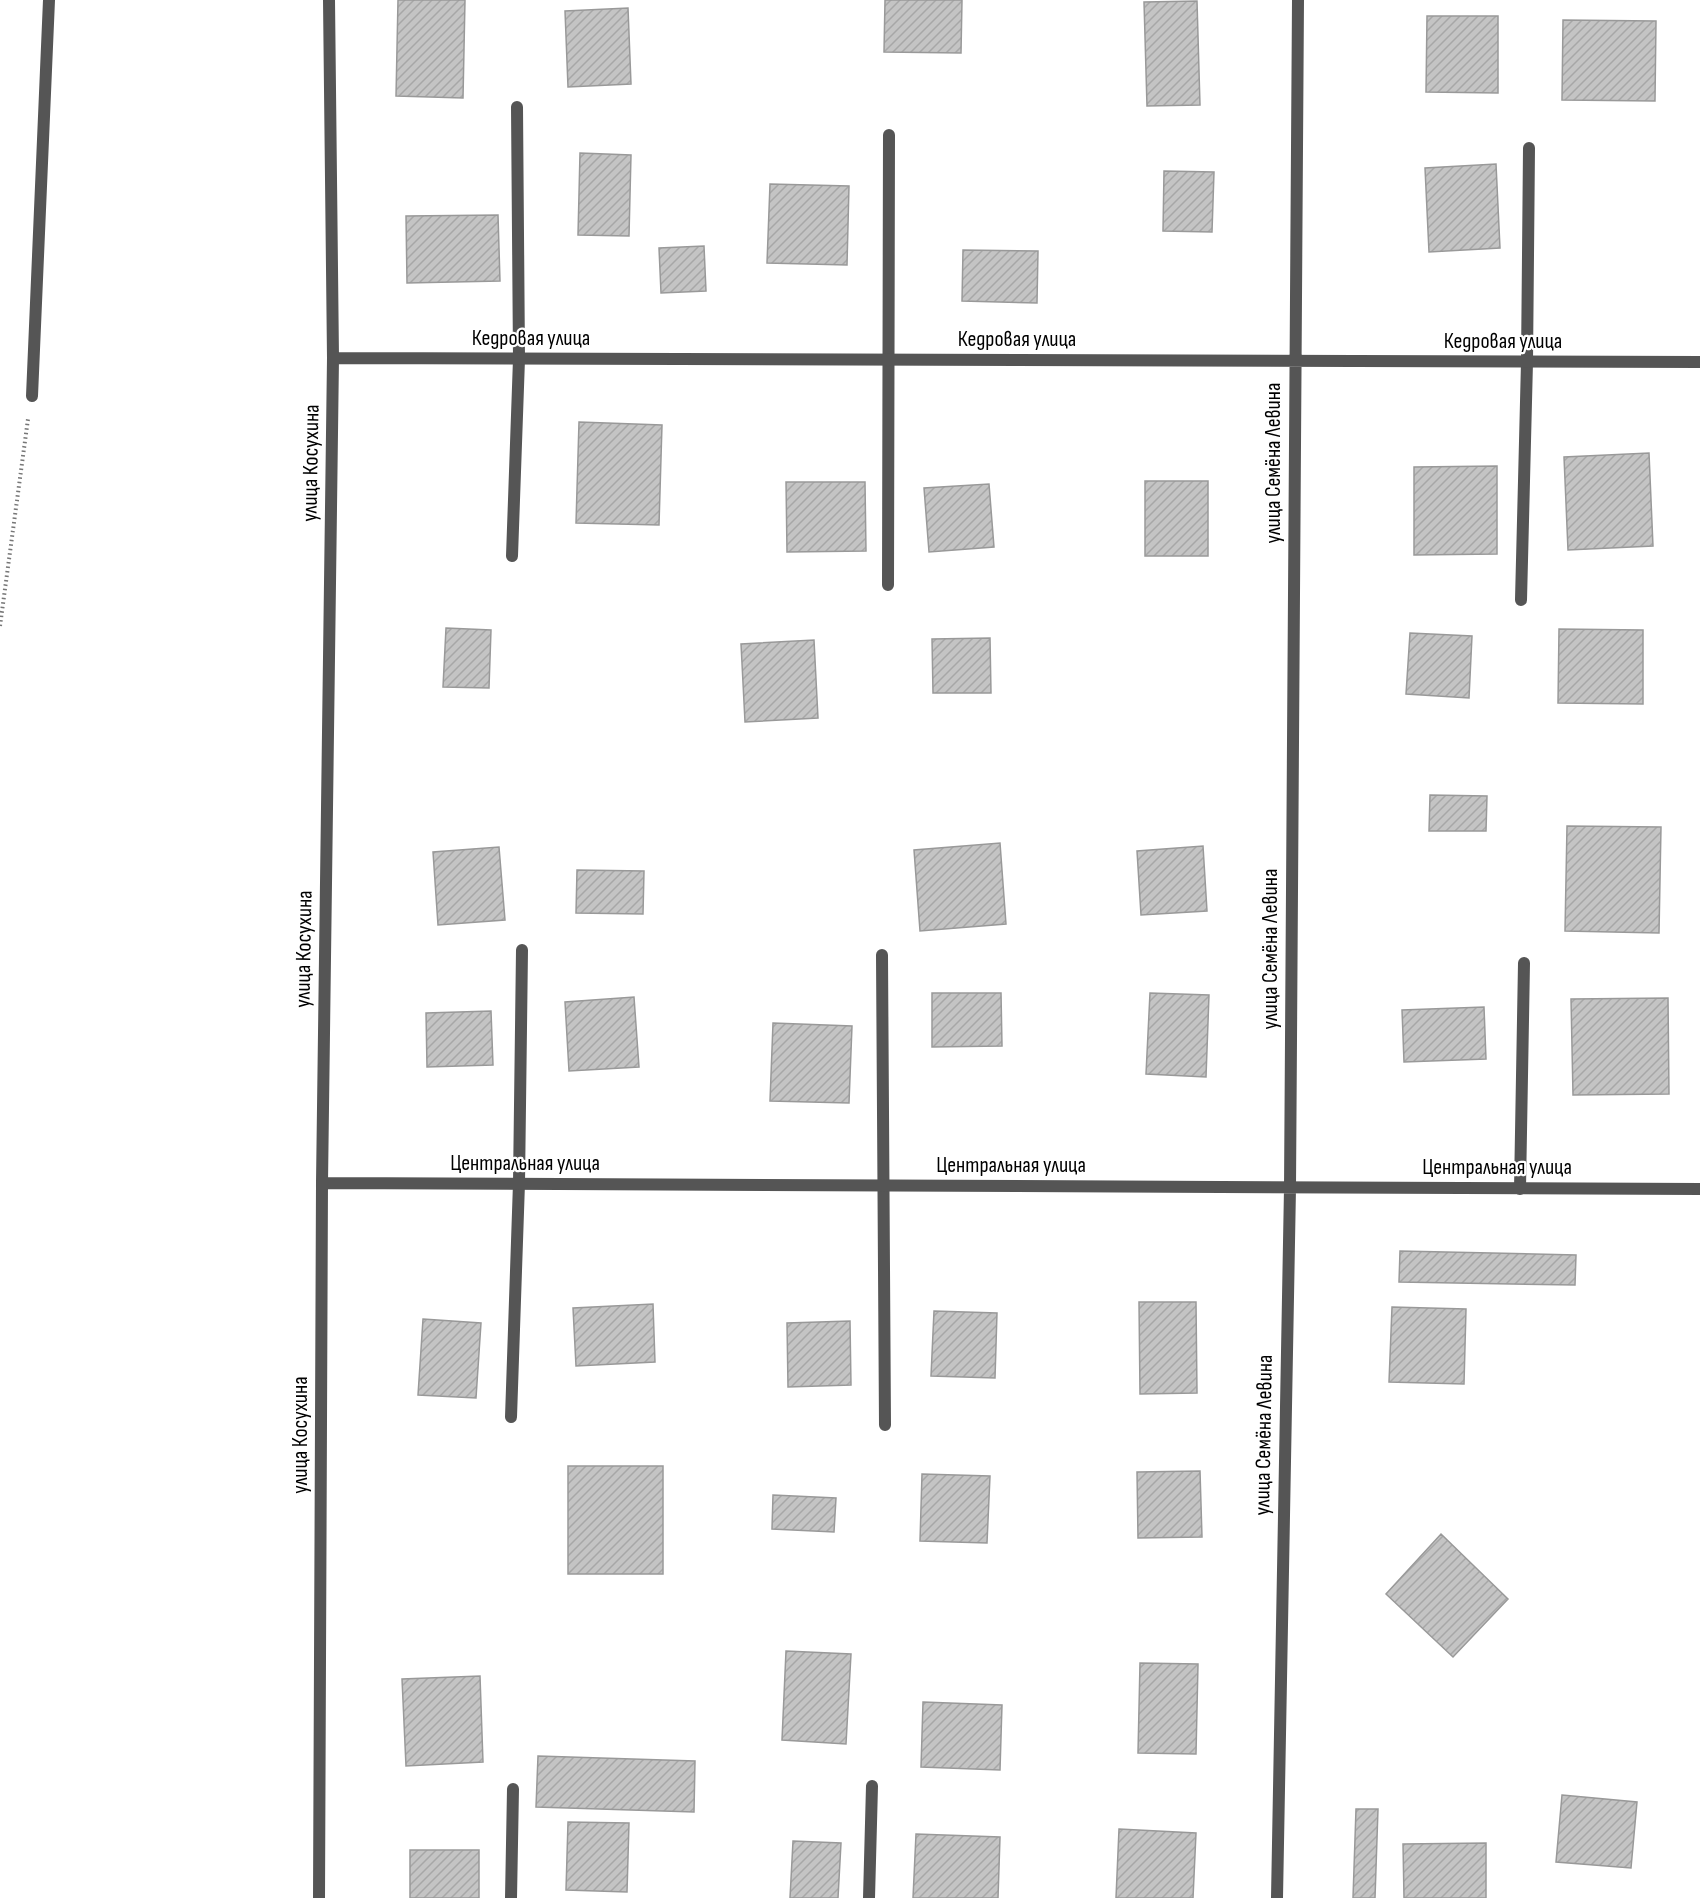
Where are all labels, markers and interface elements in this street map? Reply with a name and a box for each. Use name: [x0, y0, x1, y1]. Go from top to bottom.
street label: Кедровая улица: [472, 325, 590, 352]
street label: Кедровая улица: [958, 326, 1076, 353]
street label: Кедровая улица: [1444, 328, 1562, 355]
street label: улица Семёна Левина: [1260, 383, 1287, 543]
street label: улица Косухина: [296, 404, 326, 522]
street label: улица Семёна Левина: [1257, 869, 1284, 1029]
street label: улица Косухина: [289, 890, 319, 1008]
street label: Центральная улица: [450, 1150, 600, 1177]
street label: Центральная улица: [936, 1152, 1086, 1179]
street label: Центральная улица: [1422, 1154, 1572, 1181]
street label: улица Семёна Левина: [1249, 1354, 1279, 1516]
street label: улица Косухина: [287, 1376, 314, 1494]

